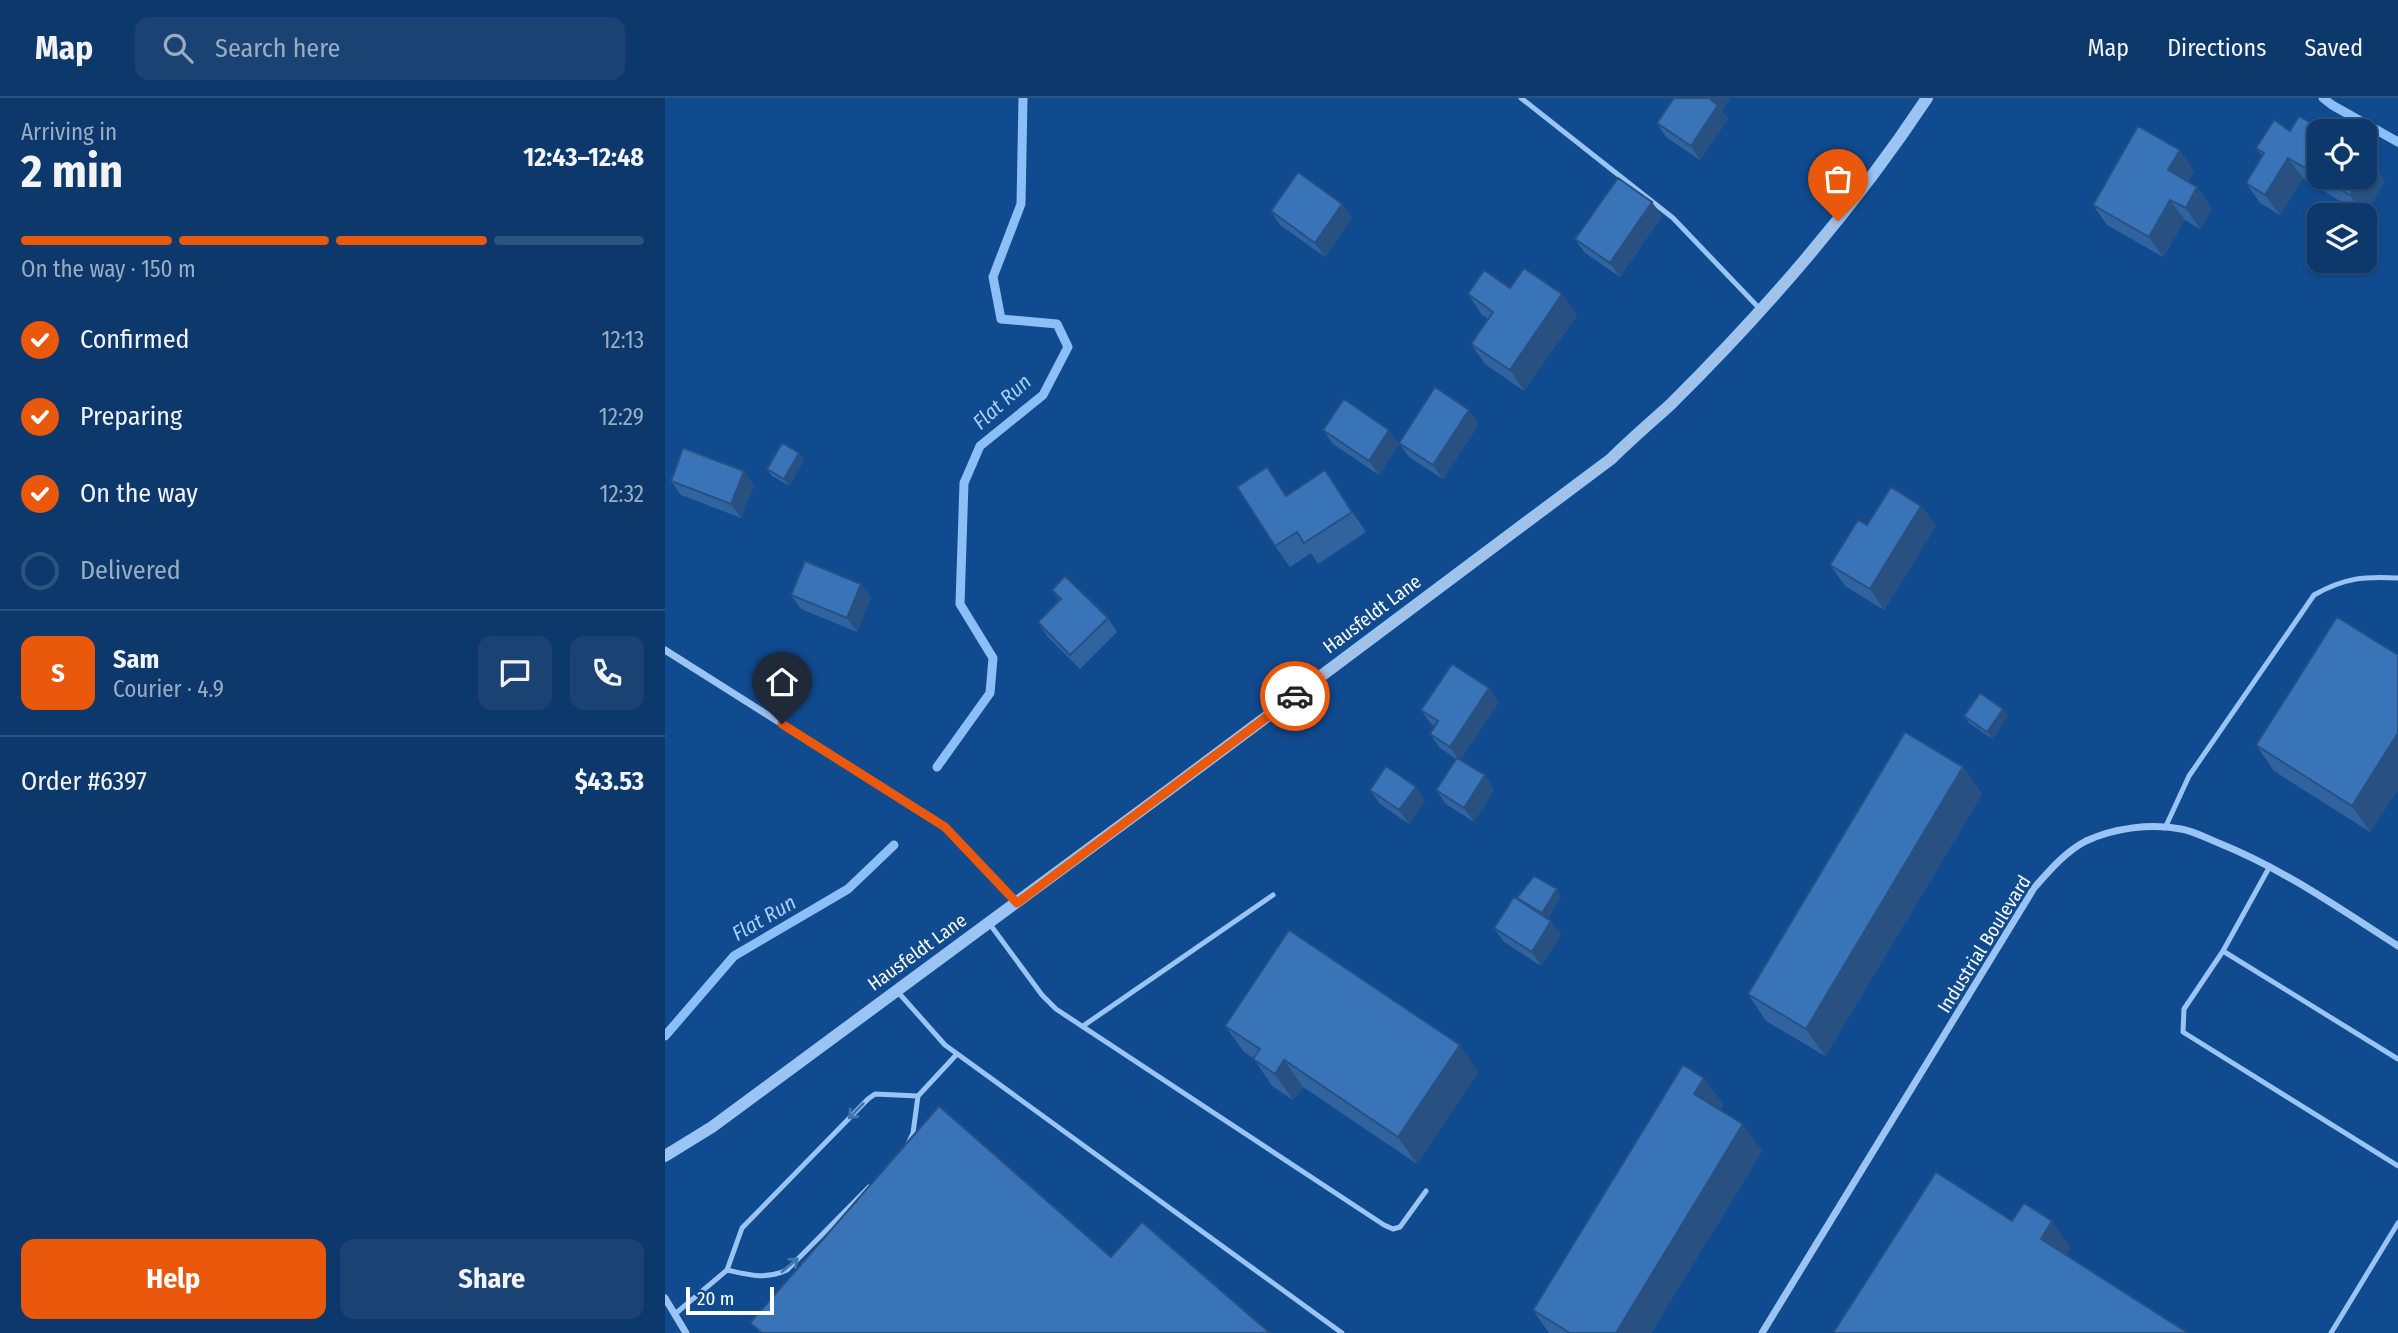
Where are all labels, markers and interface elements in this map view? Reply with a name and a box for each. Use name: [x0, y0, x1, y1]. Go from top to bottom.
search box: [135, 17, 625, 80]
text: Map: [35, 28, 93, 68]
icon: search: [159, 29, 197, 67]
text: Search here: [215, 33, 340, 64]
text: Map: [2088, 34, 2129, 62]
text: Directions: [2167, 34, 2266, 62]
text: Saved: [2304, 34, 2363, 62]
text: Arriving in: [21, 118, 117, 146]
map controls: [2307, 119, 2377, 273]
button: locate: [2307, 119, 2377, 189]
text: 12:43–12:48: [523, 142, 644, 173]
text: 2 min: [21, 144, 123, 199]
pin: [1808, 149, 1868, 221]
icon: bag: [1819, 160, 1857, 198]
button: layers: [2307, 203, 2377, 273]
text: On the way · 150 m: [21, 255, 196, 283]
icon: check: [21, 321, 59, 359]
text: Confirmed: [80, 324, 190, 355]
text: 12:13: [602, 326, 644, 354]
water label: Flat Run: [967, 369, 1037, 435]
icon: check: [21, 398, 59, 436]
text: Preparing: [80, 401, 182, 432]
text: 12:29: [599, 403, 644, 431]
icon: check: [21, 475, 59, 513]
text: On the way: [80, 478, 198, 509]
text: 12:32: [599, 480, 644, 508]
text: Delivered: [80, 555, 181, 586]
street label: Hausfeldt Lane: [1318, 570, 1426, 658]
button: chat: [478, 636, 552, 710]
button: phone: [570, 636, 644, 710]
text: Sam: [113, 644, 159, 675]
pin: [752, 652, 812, 724]
text: S: [51, 658, 65, 689]
courier: [1260, 661, 1330, 731]
icon: home: [763, 663, 801, 701]
text: Courier · 4.9: [113, 675, 224, 703]
icon: car: [1276, 677, 1314, 715]
text: Order #6397: [21, 766, 147, 797]
text: $43.53: [575, 766, 644, 797]
street label: Industrial Boulevard: [1932, 871, 2036, 1017]
water label: Flat Run: [727, 889, 801, 947]
street label: Hausfeldt Lane: [863, 908, 971, 996]
one-way arrow: [848, 1102, 865, 1119]
button: Help: [21, 1239, 326, 1319]
button: Share: [340, 1239, 644, 1319]
one-way arrow: [781, 1257, 799, 1272]
scale bar: [686, 1284, 773, 1316]
text: 20 m: [697, 1287, 734, 1310]

